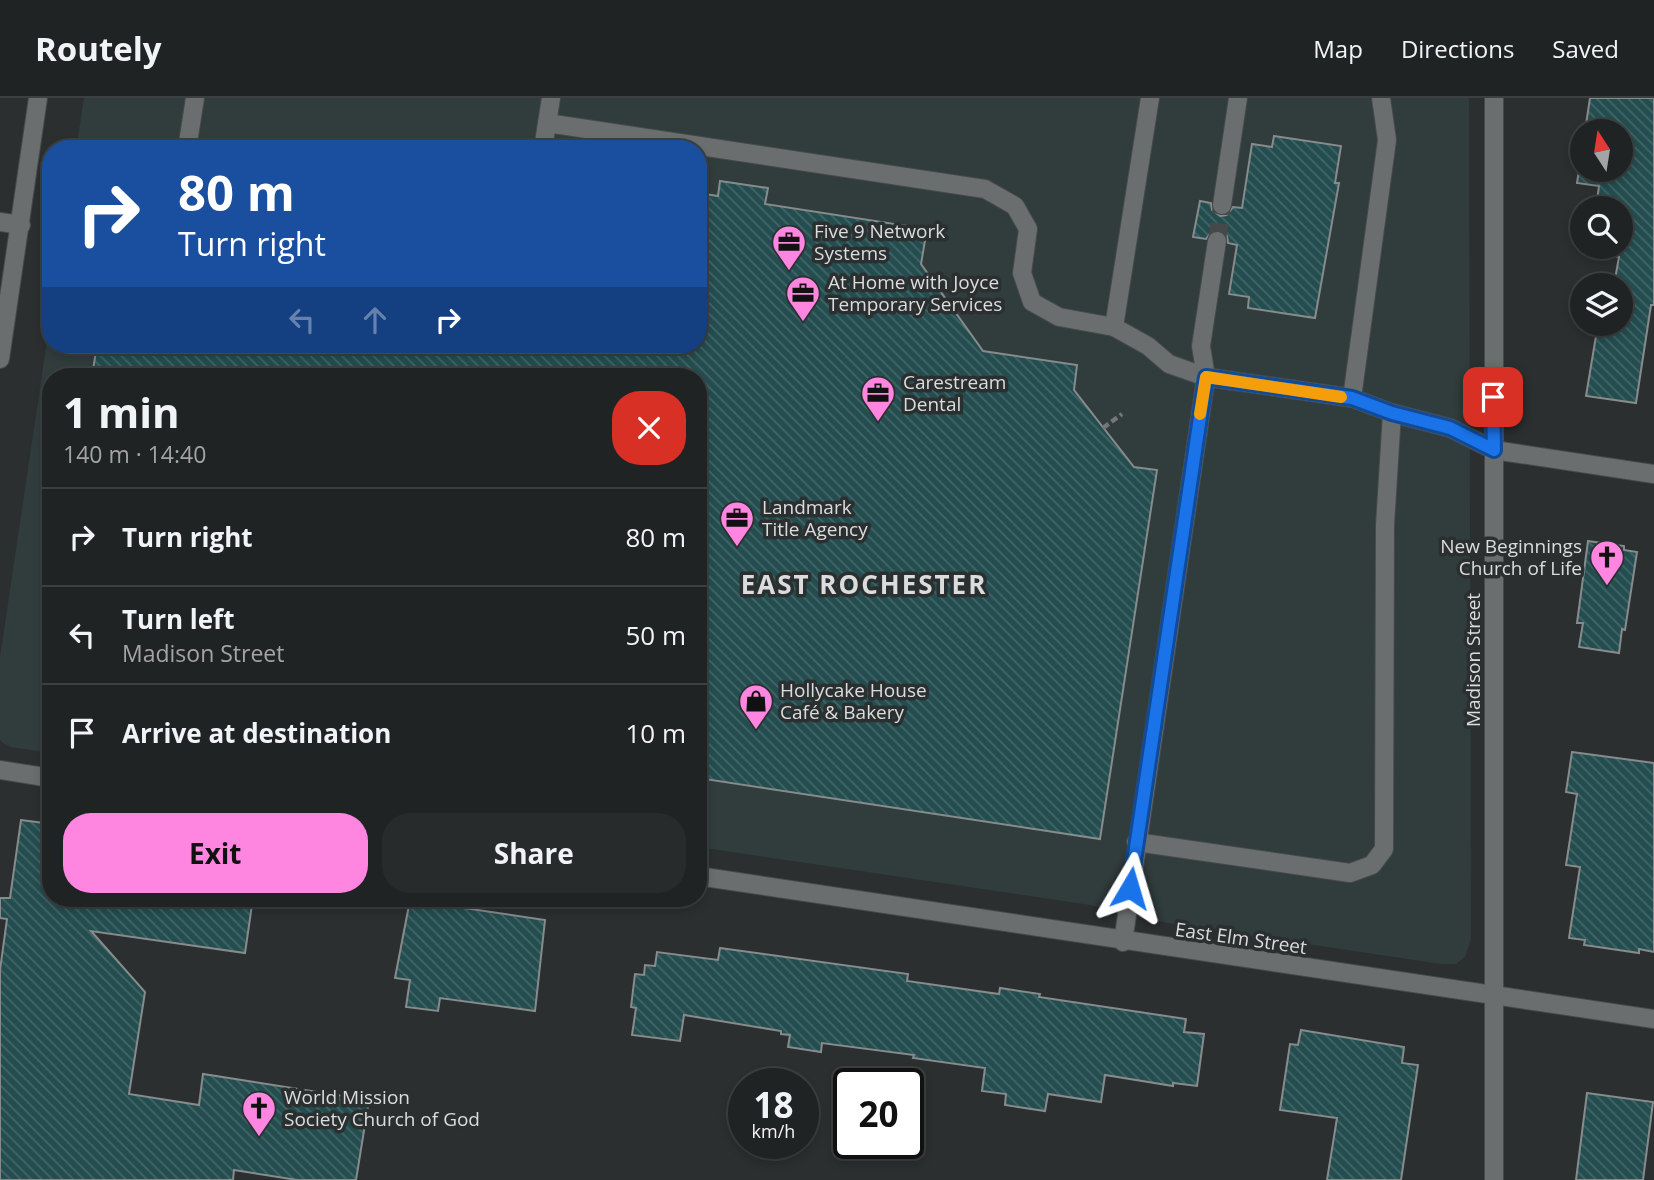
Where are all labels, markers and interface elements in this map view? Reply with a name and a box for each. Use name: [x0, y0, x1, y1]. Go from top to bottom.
text: Routely: [35, 26, 162, 71]
text: Map: [1313, 32, 1363, 65]
text: Directions: [1401, 32, 1514, 65]
text: Saved: [1552, 32, 1619, 65]
north arrow: [1570, 119, 1633, 182]
map controls: [1570, 119, 1633, 336]
text: 80 m: [178, 159, 295, 225]
icon: right: [63, 168, 154, 259]
button: search: [1570, 196, 1633, 259]
place label: Five 9 Network Systems: [814, 218, 945, 266]
text: Turn right: [178, 222, 326, 265]
office icon: Five 9 Network Systems: [770, 223, 808, 272]
place label: At Home with Joyce Temporary Services: [828, 269, 1002, 317]
button: layers: [1570, 273, 1633, 336]
office icon: At Home with Joyce Temporary Services: [784, 274, 822, 323]
icon: left: [283, 301, 321, 339]
icon: ahead: [356, 301, 394, 339]
icon: right: [429, 301, 467, 339]
pin: [1463, 367, 1523, 427]
place label: Carestream Dental: [903, 369, 1006, 417]
office icon: Carestream Dental: [859, 374, 897, 423]
icon: arrive: [1474, 378, 1512, 416]
text: 1 min: [63, 383, 180, 440]
button: close: [612, 391, 686, 465]
text: 140 m · 14:40: [63, 438, 206, 470]
place label: Landmark Title Agency: [762, 494, 868, 542]
office icon: Landmark Title Agency: [718, 499, 756, 548]
icon: right: [63, 518, 101, 556]
text: Turn right: [122, 519, 253, 555]
text: 80 m: [625, 519, 686, 555]
place label: New Beginnings Church of Life: [1440, 533, 1582, 581]
church icon: New Beginnings Church of Life: [1588, 538, 1626, 587]
district label: EAST ROCHESTER: [741, 566, 987, 602]
street label: Madison Street: [1460, 593, 1486, 727]
text: Turn left: [122, 601, 234, 637]
icon: left: [63, 616, 101, 654]
text: 50 m: [625, 617, 686, 653]
text: Madison Street: [122, 637, 284, 669]
place label: Hollycake House Café & Bakery: [780, 677, 927, 725]
shop icon: Hollycake House Café & Bakery: [737, 682, 775, 731]
icon: arrive: [63, 714, 101, 752]
text: Arrive at destination: [122, 715, 391, 751]
text: 10 m: [625, 715, 686, 751]
button: Exit: [63, 813, 368, 893]
button: Share: [382, 813, 686, 893]
position arrow: [1093, 851, 1167, 925]
street label: East Elm Street: [1173, 916, 1309, 960]
speed limit sign: 20: [833, 1068, 924, 1159]
text: 18: [753, 1081, 794, 1128]
place label: World Mission Society Church of God: [284, 1084, 480, 1132]
church icon: World Mission Society Church of God: [240, 1089, 278, 1138]
text: km/h: [752, 1119, 795, 1143]

